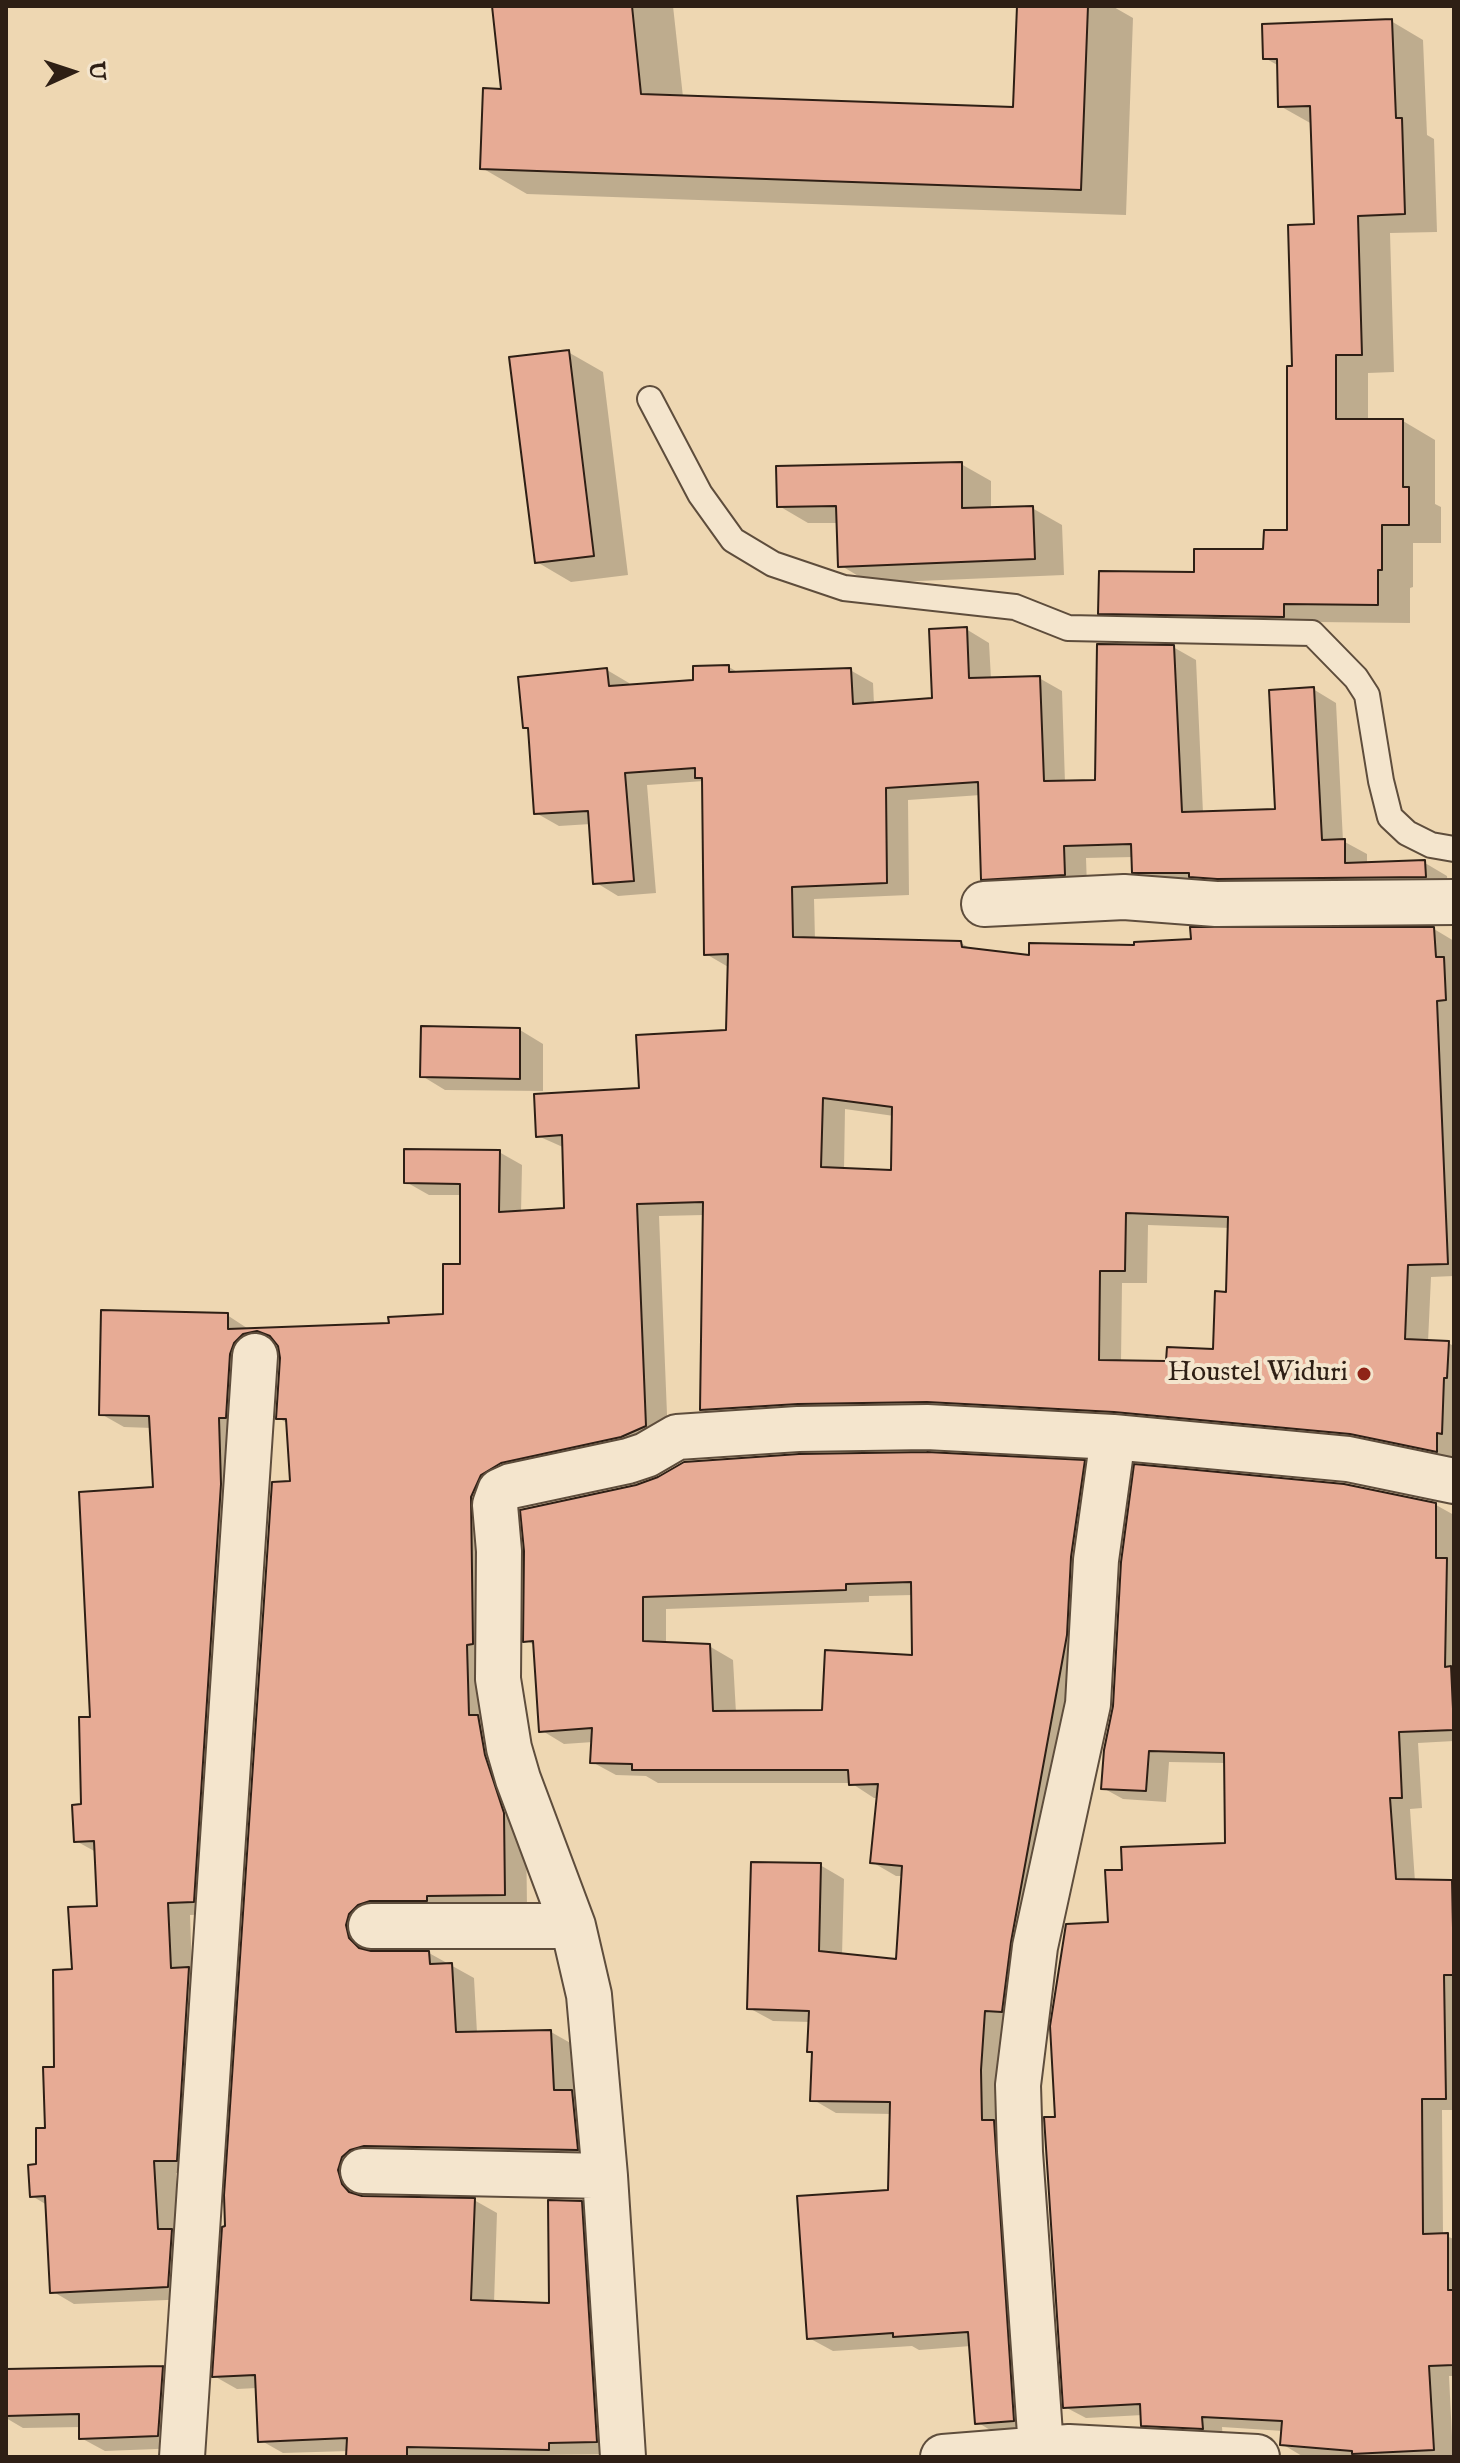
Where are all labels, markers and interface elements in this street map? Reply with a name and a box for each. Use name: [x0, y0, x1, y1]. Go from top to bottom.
north arrow: [32, 32, 112, 112]
text: U: [81, 61, 110, 81]
place label: Houstel Widuri: [1168, 1357, 1348, 1391]
marker: Houstel Widuri: [1355, 1365, 1373, 1383]

